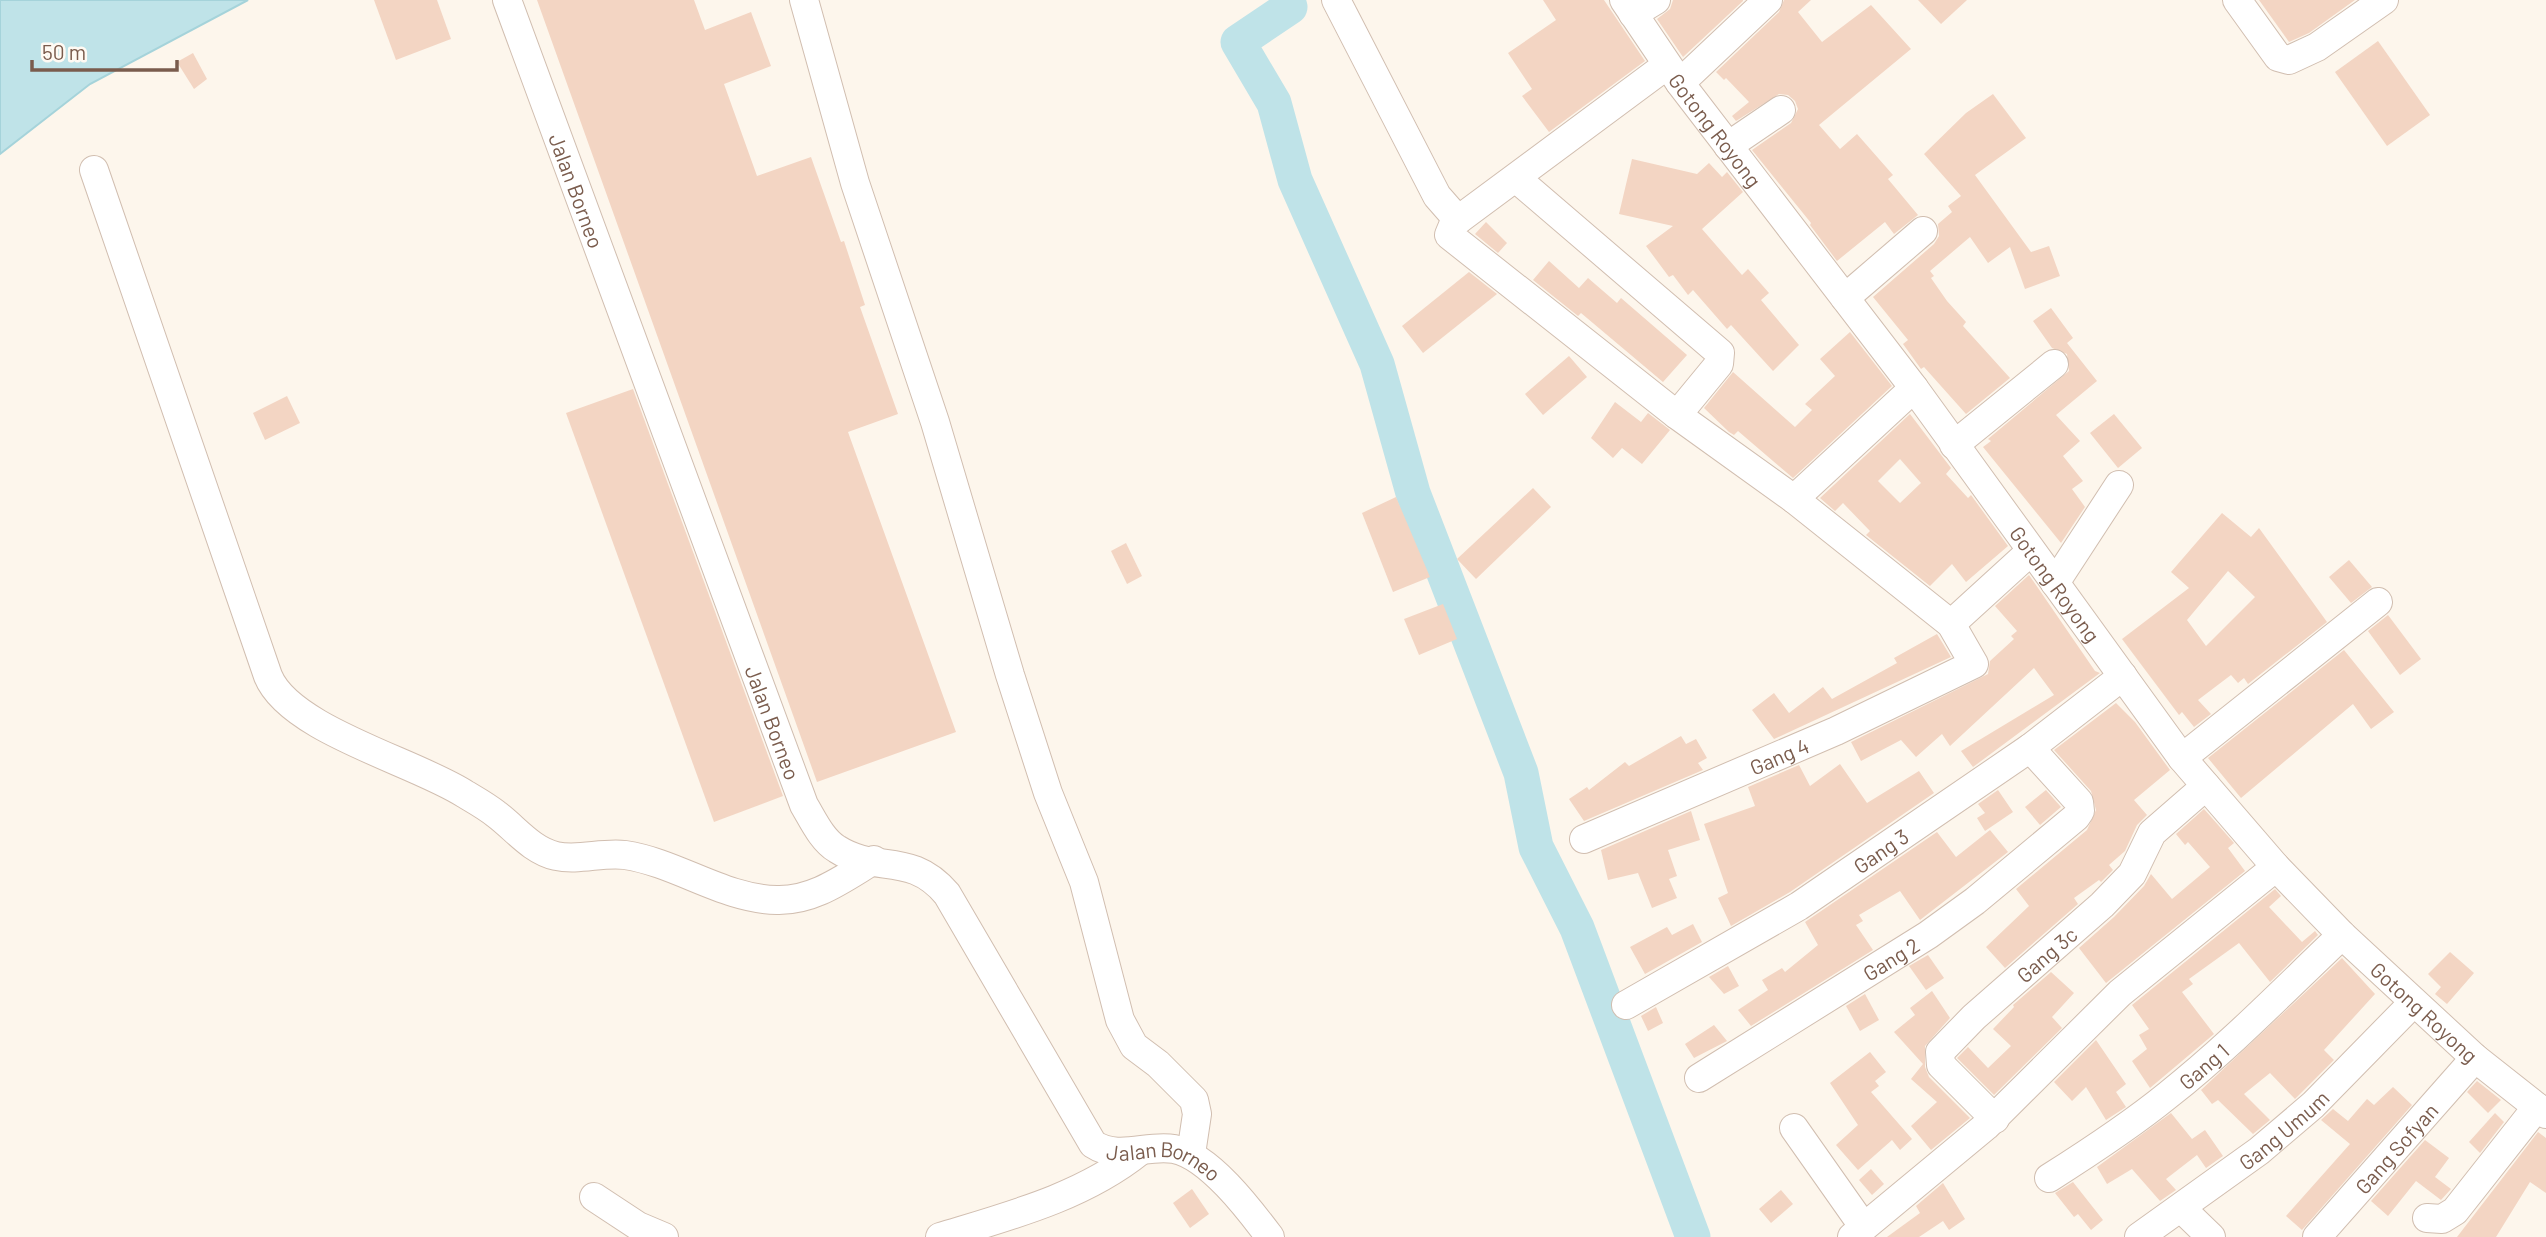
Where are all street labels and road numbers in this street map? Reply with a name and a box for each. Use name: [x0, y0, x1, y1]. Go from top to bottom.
street label: Gotong Royong: [1664, 68, 1767, 192]
street label: Jalan Borneo: [545, 130, 610, 251]
street label: Gotong Royong: [2005, 521, 2106, 646]
street label: Jalan Borneo: [741, 662, 806, 783]
street label: Gang 4: [1746, 732, 1812, 779]
street label: Gang 3: [1848, 823, 1913, 878]
street label: Gang 3c: [2011, 921, 2081, 987]
street label: Gang 2: [1858, 931, 1923, 985]
street label: Gotong Royong: [2366, 956, 2484, 1067]
street label: Gang 1: [2173, 1037, 2233, 1094]
street label: Gang Umum: [2233, 1085, 2333, 1174]
street label: Gang Sofyan: [2349, 1097, 2442, 1198]
street label: Jalan Borneo: [1105, 1135, 1227, 1185]

